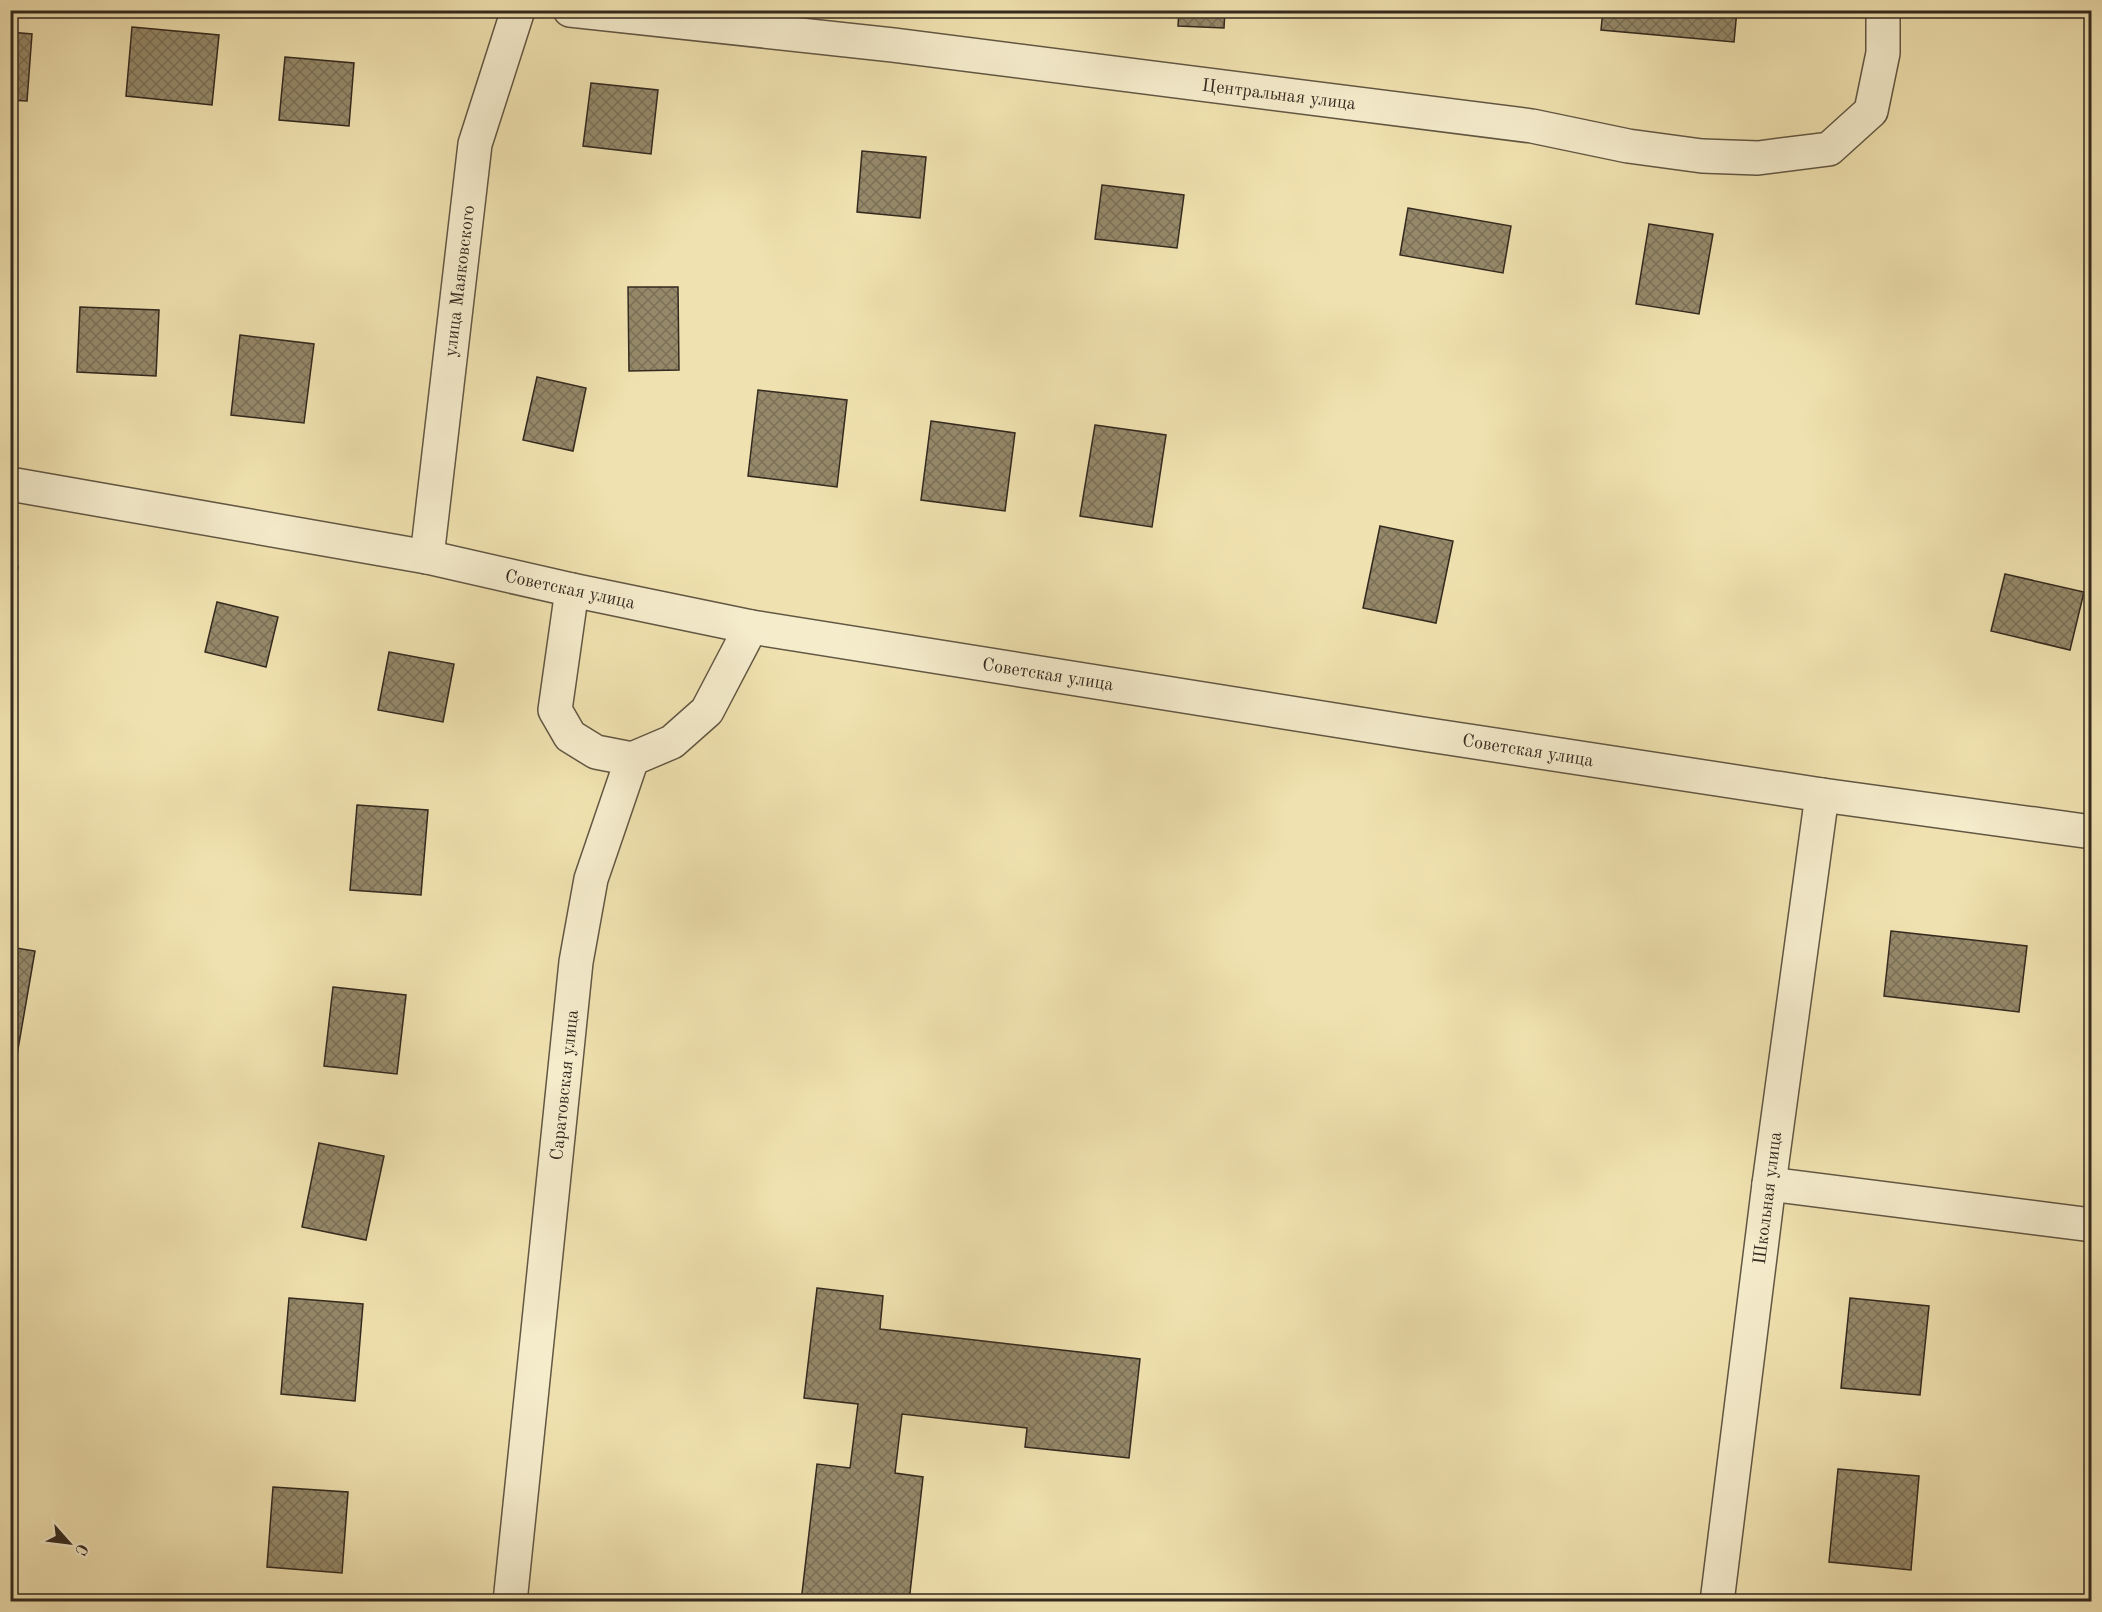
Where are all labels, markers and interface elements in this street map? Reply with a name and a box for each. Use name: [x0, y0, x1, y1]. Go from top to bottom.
street label: Центральная улица: [1201, 77, 1357, 113]
street label: улица Маяковского: [442, 204, 478, 358]
street label: Советская улица: [503, 567, 637, 613]
street label: Советская улица: [981, 656, 1115, 694]
street label: Советская улица: [1461, 732, 1595, 770]
street label: Саратовская улица: [548, 1009, 582, 1161]
street label: Школьная улица: [1751, 1131, 1785, 1265]
north arrow: [39, 1513, 99, 1573]
text: С: [71, 1541, 90, 1558]

